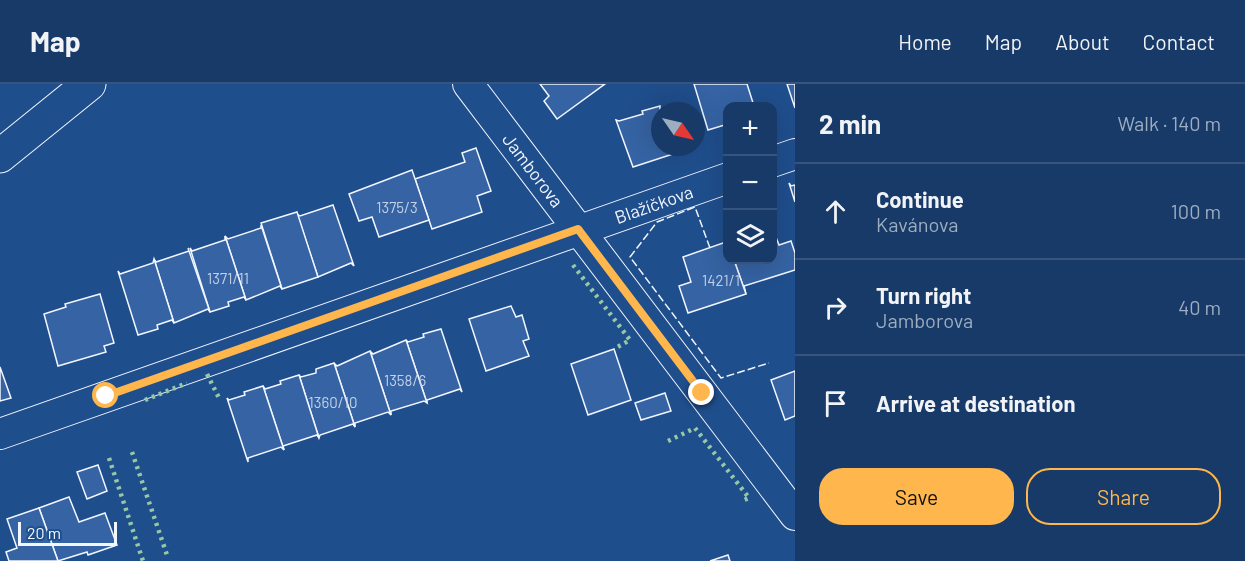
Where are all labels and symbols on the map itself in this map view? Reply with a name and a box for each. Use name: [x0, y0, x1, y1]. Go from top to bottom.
north arrow: [651, 102, 705, 156]
street label: Jamborova: [498, 129, 568, 212]
street label: Blažíčkova: [612, 180, 696, 228]
house number: 1375/3: [376, 198, 418, 216]
house number: 1371/11: [207, 269, 249, 287]
house number: 1421/1: [702, 271, 740, 289]
house number: 1358/6: [384, 371, 426, 389]
route end: [688, 379, 714, 405]
route start: [92, 382, 118, 408]
house number: 1360/10: [309, 393, 357, 411]
scale bar: [18, 519, 117, 546]

